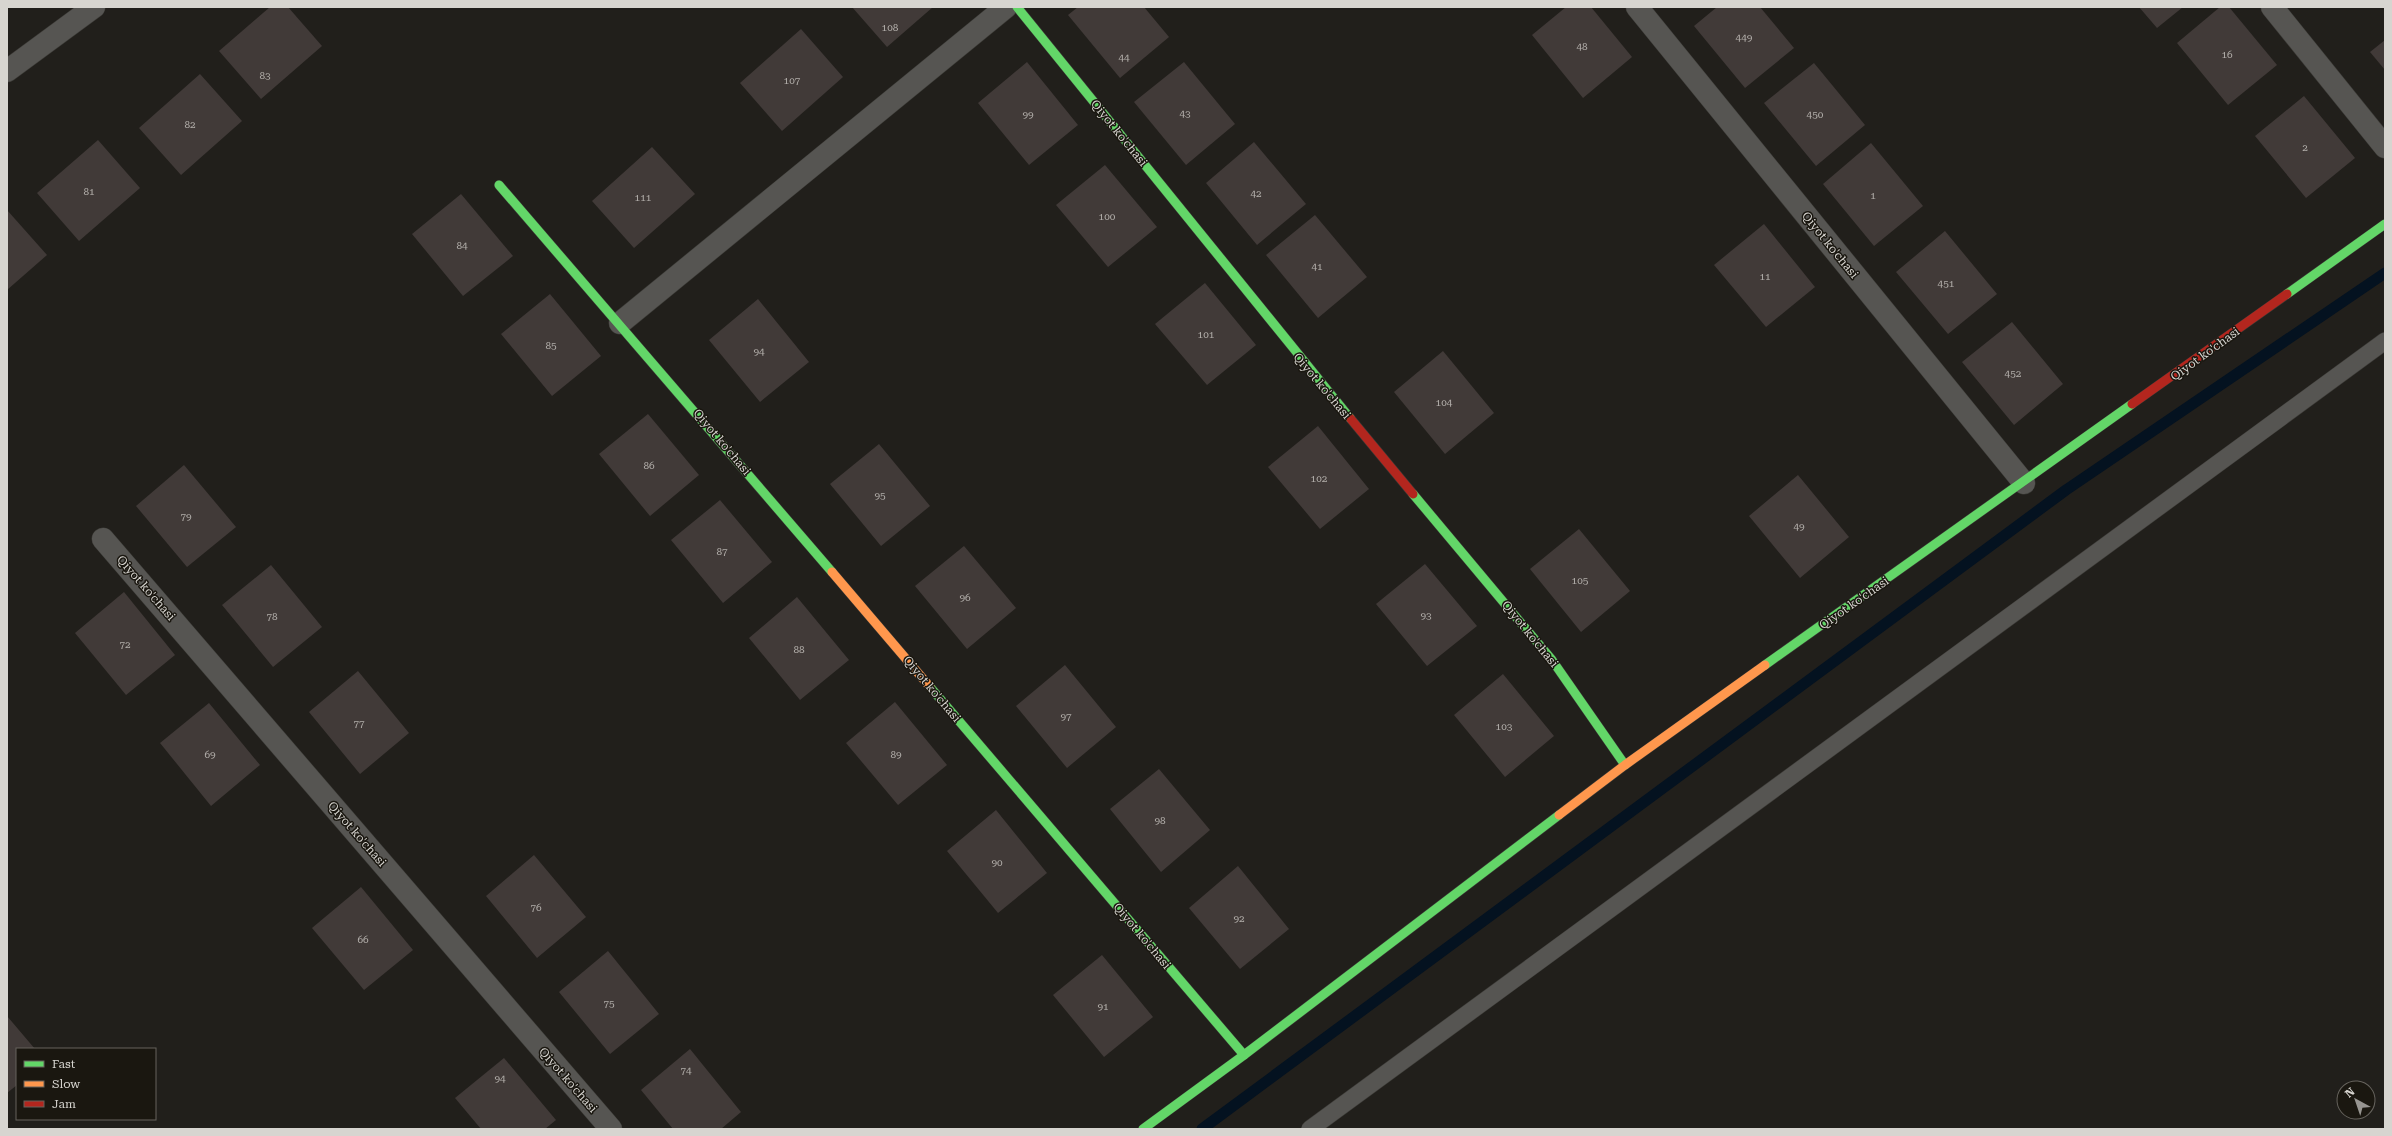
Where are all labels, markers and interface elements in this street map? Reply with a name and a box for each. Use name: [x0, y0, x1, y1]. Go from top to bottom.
house number: 108: [882, 22, 899, 33]
house number: 449: [1736, 32, 1753, 43]
house number: 48: [1576, 41, 1588, 52]
house number: 16: [2221, 49, 2233, 60]
house number: 44: [1118, 52, 1130, 63]
house number: 83: [259, 70, 271, 81]
house number: 107: [784, 75, 801, 86]
street label: Qiyot ko'chasi: [1088, 97, 1150, 169]
house number: 43: [1179, 108, 1191, 119]
house number: 99: [1022, 109, 1034, 120]
house number: 450: [1807, 109, 1824, 120]
house number: 82: [184, 119, 196, 130]
house number: 2: [2302, 142, 2308, 153]
house number: 81: [83, 186, 95, 197]
house number: 42: [1250, 188, 1262, 199]
house number: 1: [1870, 190, 1876, 201]
house number: 111: [635, 192, 652, 203]
street label: Qiyot ko'chasi: [1799, 209, 1861, 281]
house number: 100: [1099, 211, 1116, 222]
house number: 84: [456, 240, 468, 251]
house number: 41: [1311, 261, 1323, 272]
house number: 11: [1759, 271, 1771, 282]
house number: 451: [1938, 278, 1955, 289]
street label: Qiyot ko'chasi: [2168, 324, 2242, 384]
house number: 101: [1198, 329, 1215, 340]
house number: 85: [545, 340, 557, 351]
house number: 94: [753, 346, 765, 357]
street label: Qiyot ko'chasi: [1290, 350, 1354, 422]
house number: 452: [2005, 368, 2022, 379]
house number: 104: [1436, 397, 1453, 408]
street label: Qiyot ko'chasi: [690, 406, 754, 478]
house number: 86: [643, 460, 655, 471]
house number: 102: [1311, 473, 1328, 484]
house number: 95: [874, 490, 886, 501]
house number: 79: [180, 511, 192, 522]
house number: 49: [1793, 521, 1805, 532]
house number: 87: [716, 546, 728, 557]
street label: Qiyot ko'chasi: [114, 553, 178, 624]
street label: Qiyot ko'chasi: [1817, 574, 1892, 632]
house number: 105: [1572, 575, 1589, 586]
house number: 96: [959, 592, 971, 603]
street label: Qiyot ko'chasi: [1499, 598, 1561, 670]
house number: 93: [1420, 610, 1432, 621]
house number: 78: [266, 611, 278, 622]
house number: 72: [119, 639, 131, 650]
house number: 88: [793, 644, 805, 655]
street label: Qiyot ko'chasi: [900, 653, 964, 725]
house number: 97: [1060, 711, 1072, 722]
house number: 77: [353, 718, 365, 729]
house number: 103: [1496, 721, 1513, 732]
house number: 69: [204, 749, 216, 760]
house number: 89: [890, 749, 902, 760]
street label: Qiyot ko'chasi: [325, 799, 389, 870]
house number: 98: [1154, 815, 1166, 826]
house number: 90: [991, 857, 1003, 868]
street label: Qiyot ko'chasi: [1110, 900, 1174, 972]
house number: 76: [530, 902, 542, 913]
house number: 92: [1233, 913, 1245, 924]
house number: 66: [357, 934, 369, 945]
house number: 75: [603, 998, 615, 1009]
house number: 91: [1097, 1001, 1109, 1012]
street label: Qiyot ko'chasi: [536, 1045, 600, 1116]
legend: [16, 1048, 156, 1120]
text: Fast: [52, 1057, 76, 1071]
house number: 74: [680, 1065, 692, 1076]
house number: 94: [494, 1073, 506, 1084]
text: Slow: [52, 1077, 80, 1091]
north arrow: [2336, 1080, 2376, 1120]
text: N: [2342, 1085, 2358, 1100]
text: Jam: [52, 1097, 76, 1111]

